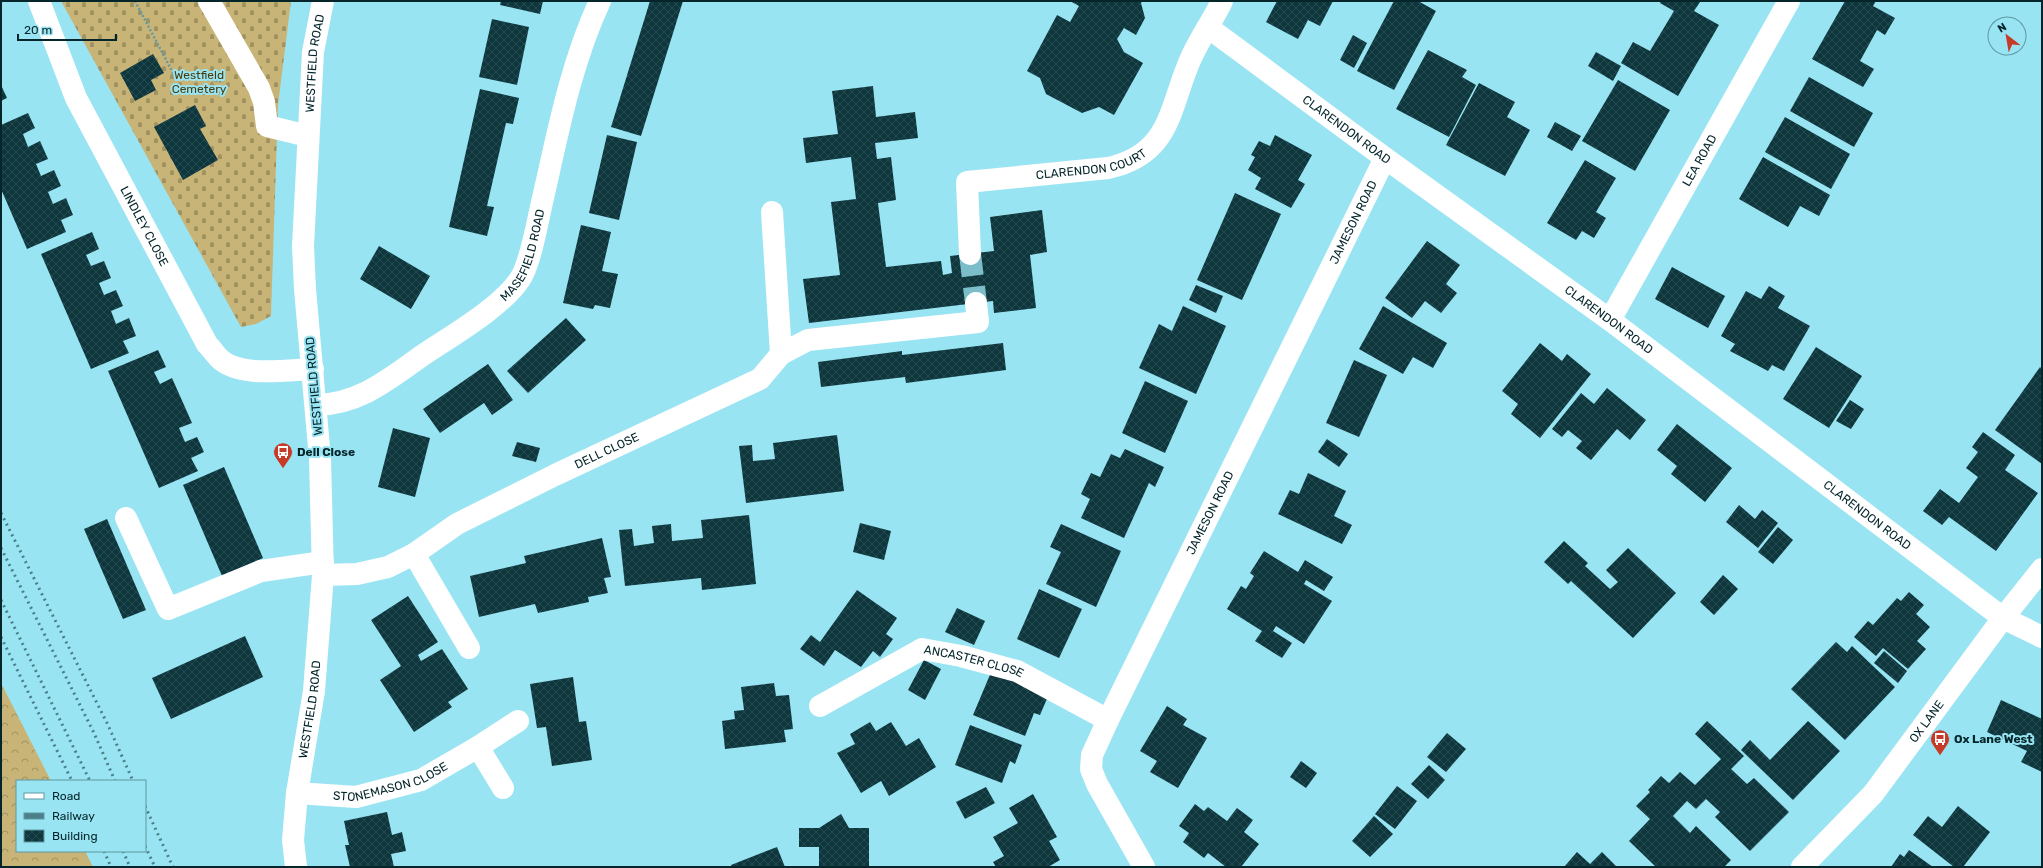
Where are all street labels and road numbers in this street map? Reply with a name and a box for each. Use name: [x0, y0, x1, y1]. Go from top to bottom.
street label: WESTFIELD ROAD: [303, 13, 327, 113]
street label: CLARENDON ROAD: [1300, 92, 1393, 167]
street label: LEA ROAD: [1680, 132, 1720, 189]
street label: CLARENDON COURT: [1035, 146, 1149, 182]
street label: JAMESON ROAD: [1327, 178, 1380, 266]
street label: LINDLEY CLOSE: [117, 184, 171, 269]
street label: MASEFIELD ROAD: [497, 208, 547, 304]
street label: CLARENDON ROAD: [1562, 283, 1656, 357]
street label: WESTFIELD ROAD: [303, 336, 325, 436]
street label: DELL CLOSE: [572, 430, 641, 472]
street label: JAMESON ROAD: [1184, 469, 1237, 557]
street label: CLARENDON ROAD: [1821, 477, 1914, 553]
street label: ANCASTER CLOSE: [923, 642, 1026, 680]
street label: WESTFIELD ROAD: [296, 660, 323, 759]
street label: OX LANE: [1906, 698, 1947, 745]
street label: STONEMASON CLOSE: [333, 759, 450, 804]

